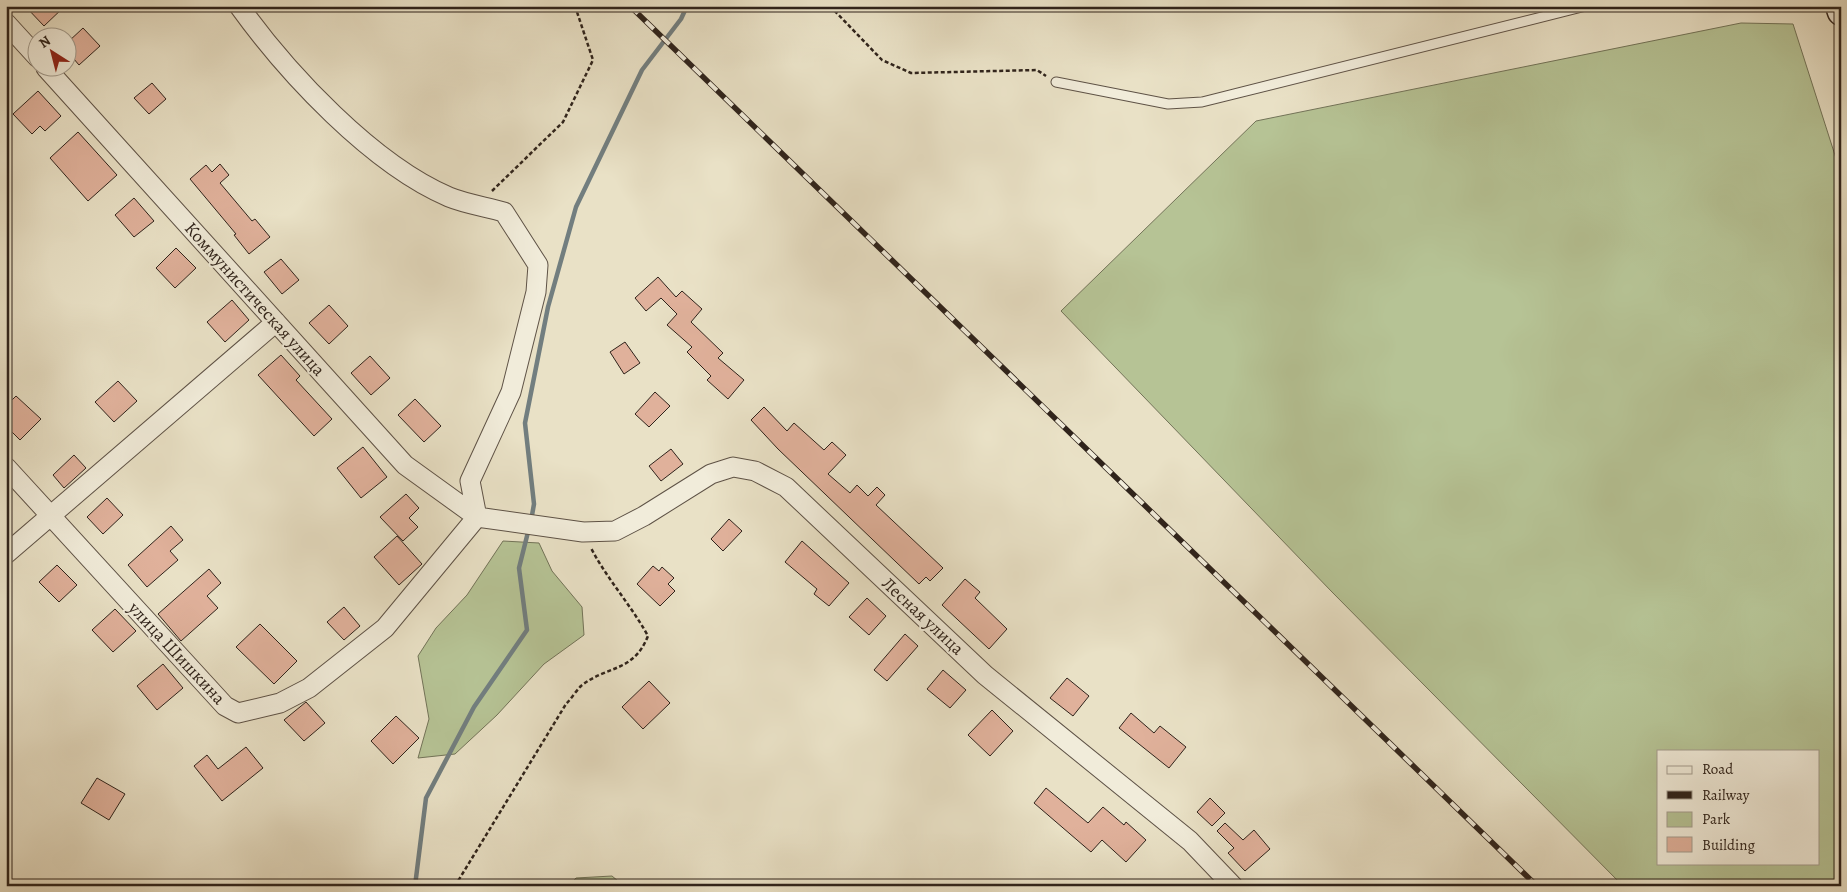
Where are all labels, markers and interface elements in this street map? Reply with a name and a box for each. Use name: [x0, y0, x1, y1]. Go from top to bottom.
north arrow: [28, 28, 78, 78]
text: N: [35, 31, 54, 53]
street label: Коммунистическая улица: [179, 217, 331, 382]
street label: Лесная улица: [877, 572, 970, 661]
street label: улица Шишкина: [122, 596, 231, 710]
legend: [1657, 750, 1820, 864]
text: Road: [1702, 759, 1734, 779]
text: Railway: [1702, 785, 1750, 805]
text: Park: [1702, 809, 1731, 829]
text: Building: [1702, 835, 1755, 855]

